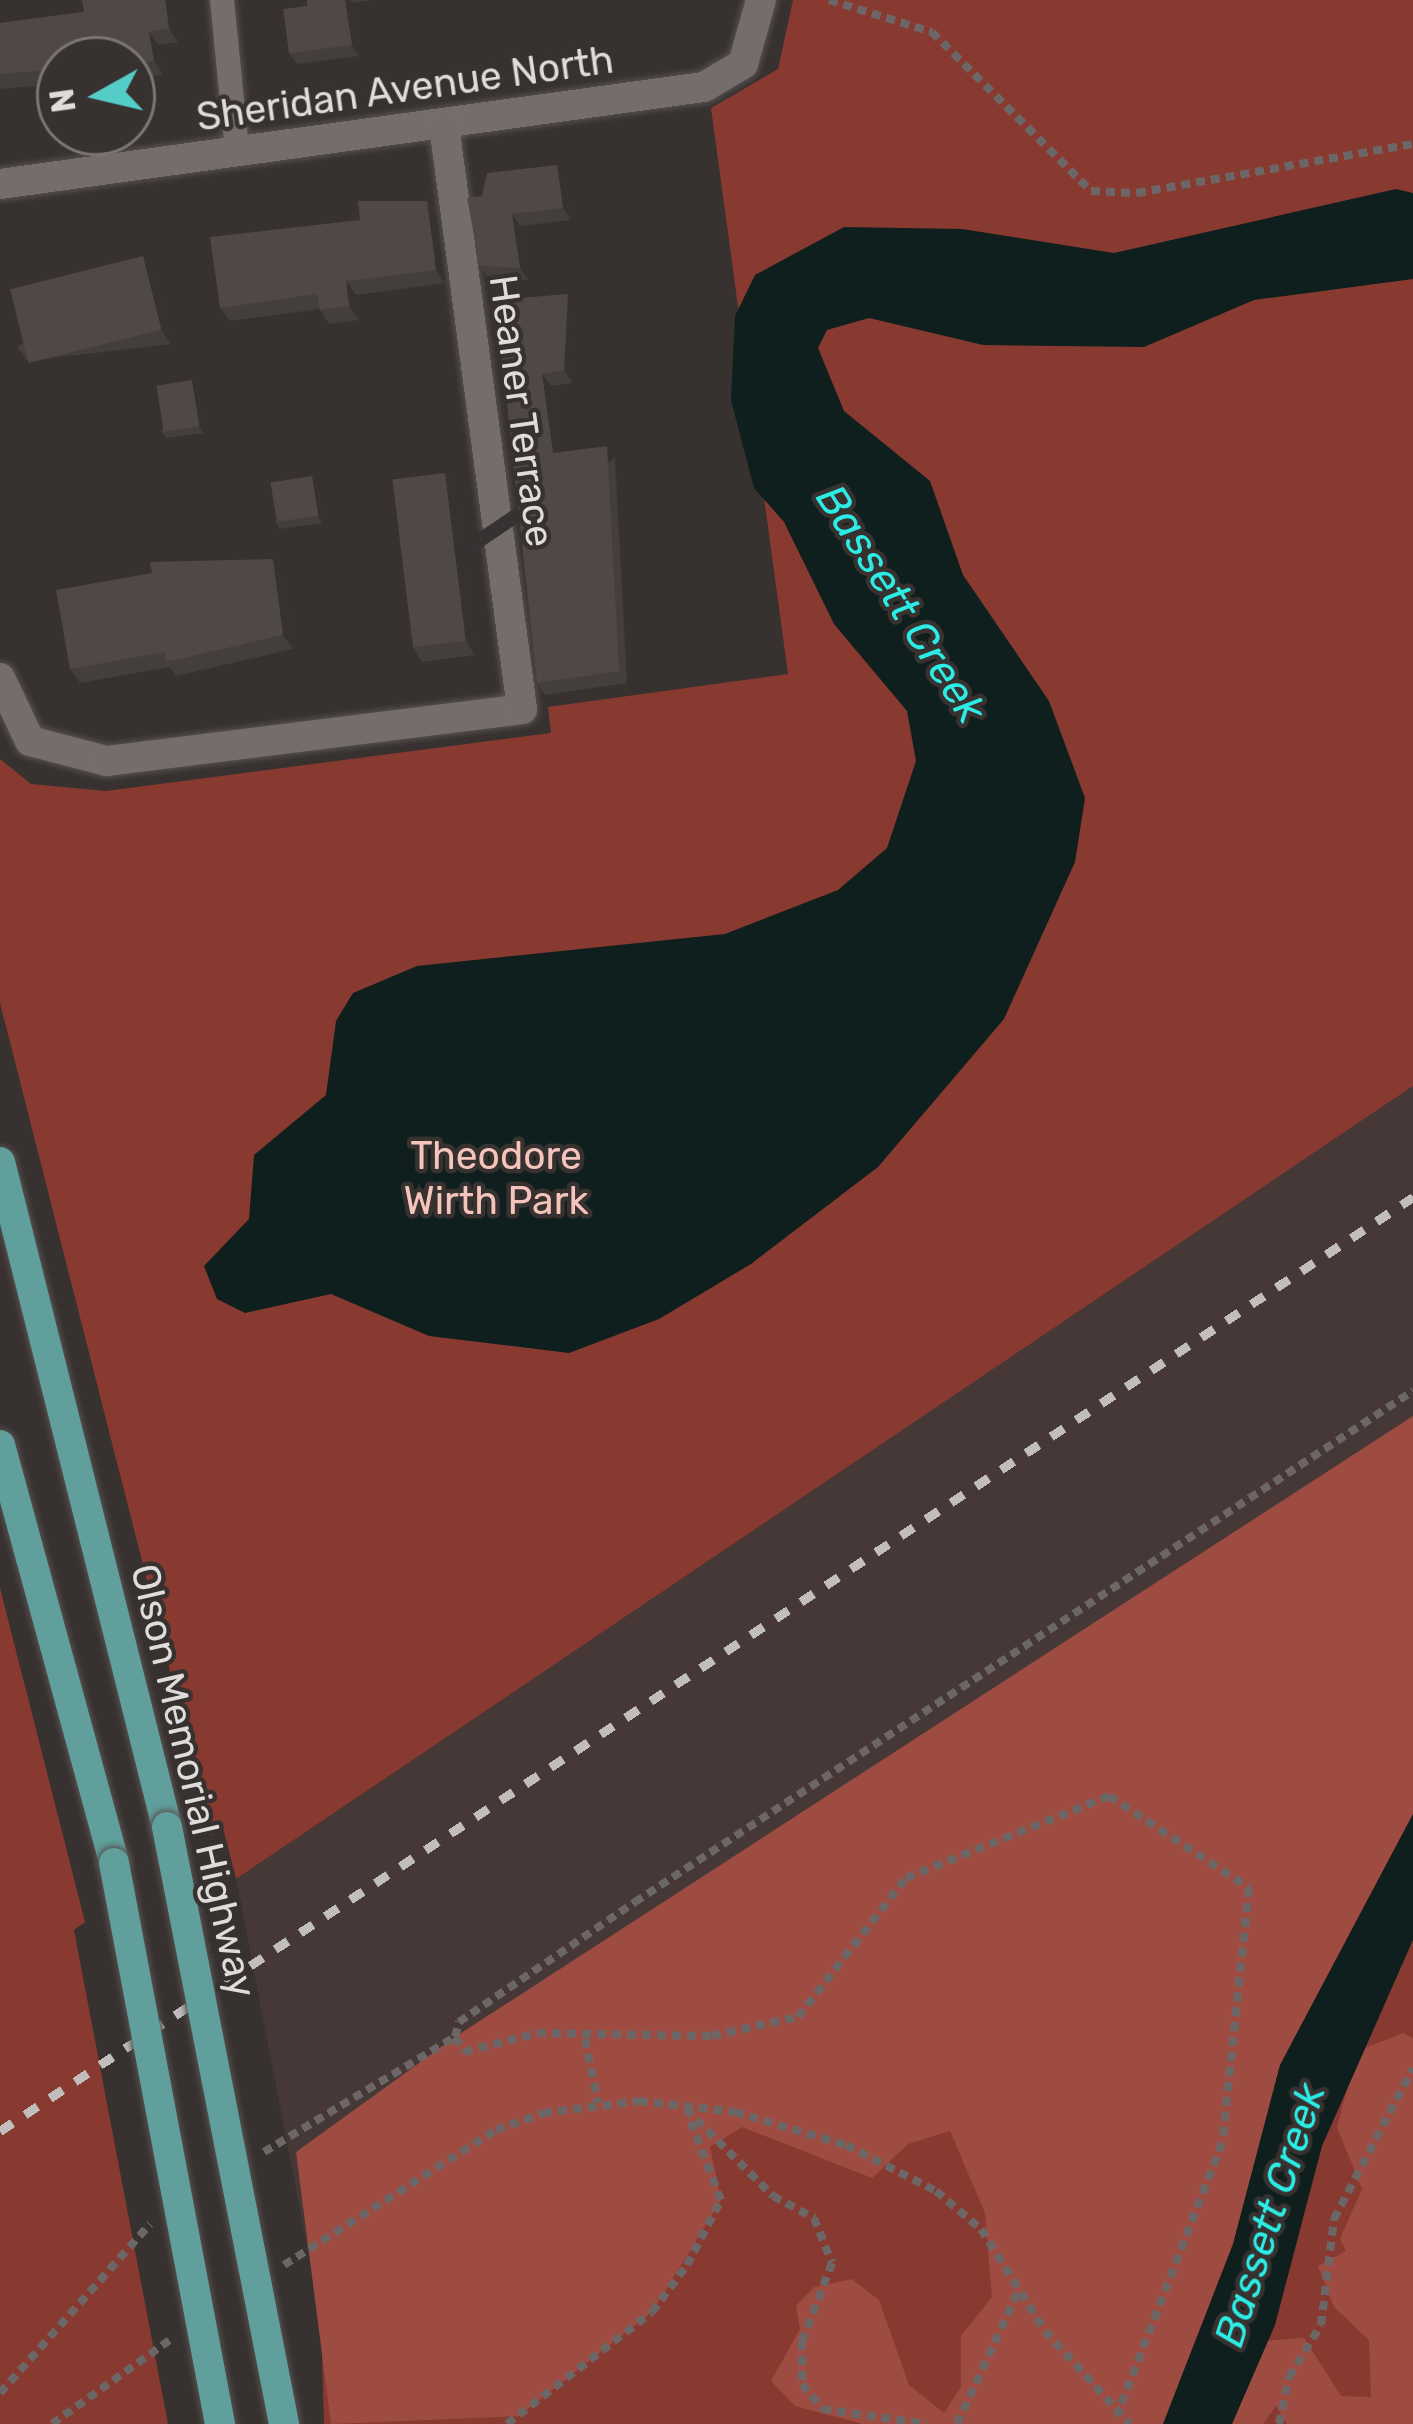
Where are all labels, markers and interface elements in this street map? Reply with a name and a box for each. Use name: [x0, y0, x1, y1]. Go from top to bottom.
north arrow: [36, 36, 156, 156]
street label: Sheridan Avenue North: [193, 36, 617, 142]
text: N: [42, 86, 84, 115]
street label: Heaner Terrace: [479, 271, 563, 551]
water label: Bassett Creek: [805, 475, 997, 733]
park label: Theodore Wirth Park: [403, 1134, 589, 1225]
street label: Olson Memorial Highway: [120, 1560, 266, 2002]
water label: Bassett Creek: [1204, 2077, 1336, 2353]

